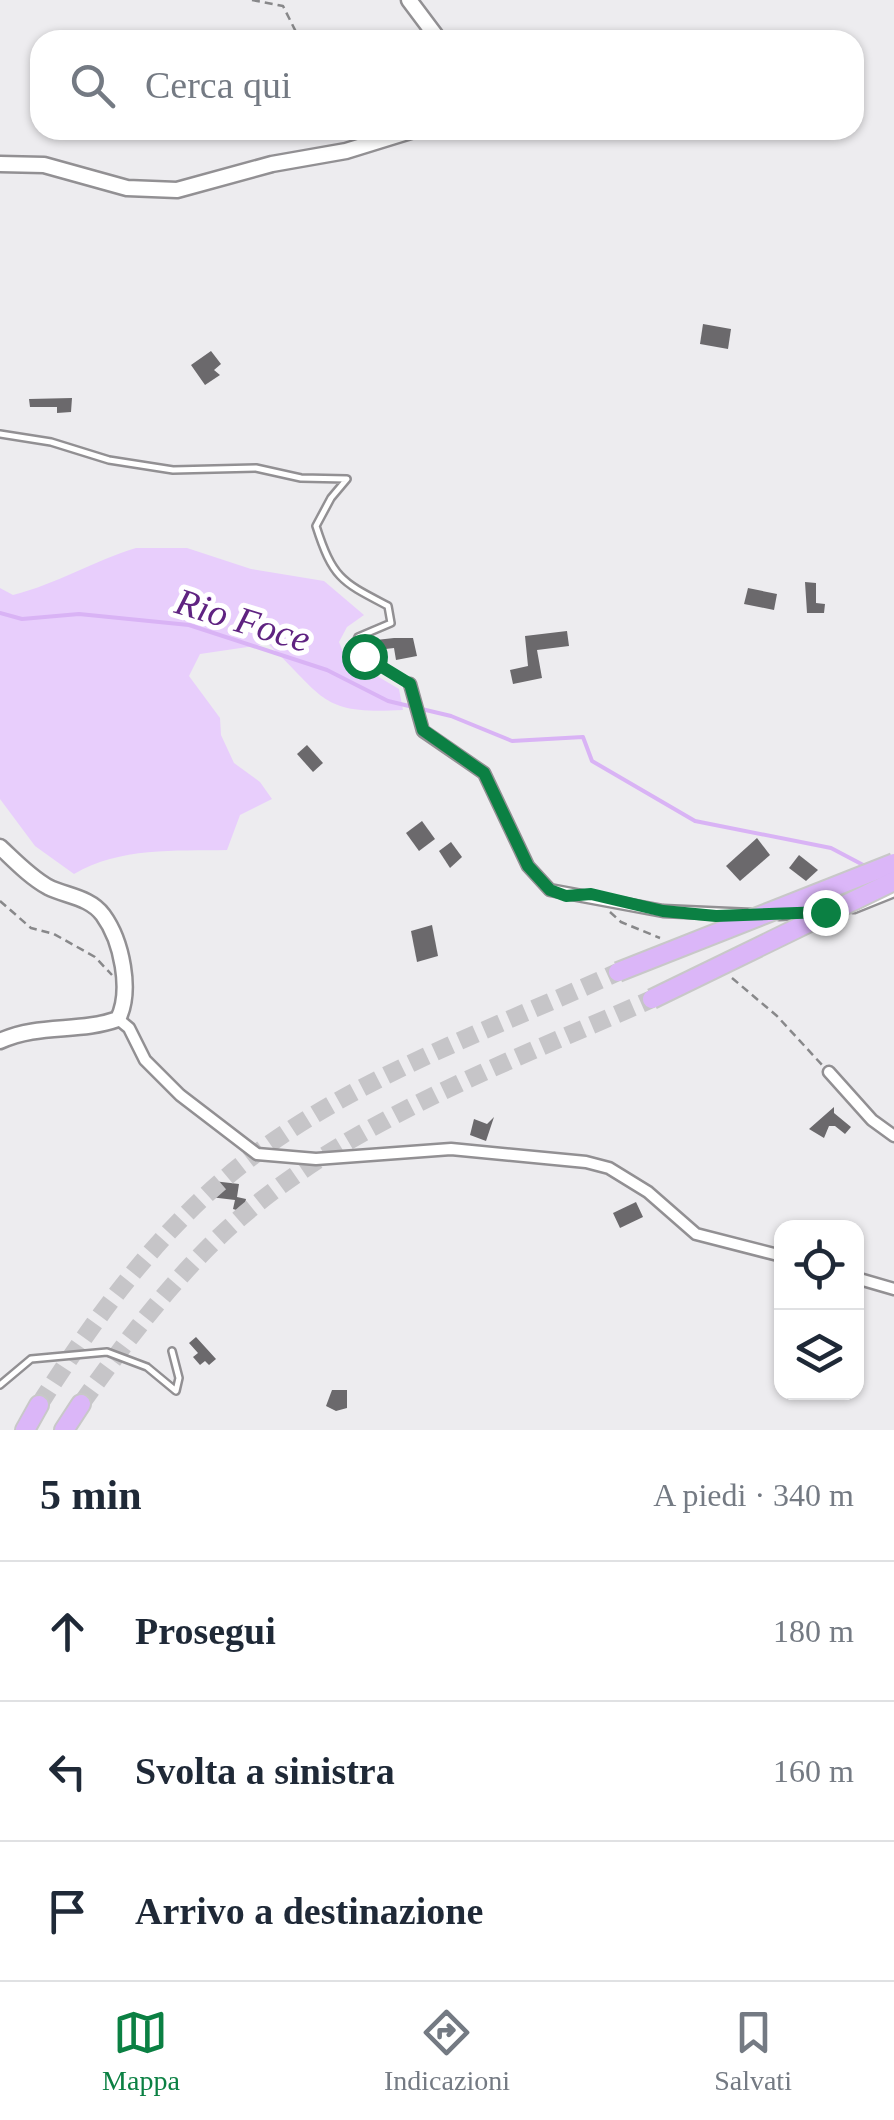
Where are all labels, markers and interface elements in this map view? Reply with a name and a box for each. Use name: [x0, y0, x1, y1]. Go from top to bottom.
search box: [30, 30, 864, 140]
icon: search: [65, 58, 120, 113]
text: Cerca qui: [145, 64, 292, 106]
water label: Rio Foce: [170, 579, 315, 660]
route start: [342, 634, 388, 680]
route end: [803, 890, 849, 936]
map controls: [774, 1220, 864, 1400]
button: locate: [774, 1220, 864, 1310]
button: layers: [774, 1310, 864, 1400]
text: 5 min: [40, 1472, 142, 1518]
text: A piedi · 340 m: [653, 1477, 854, 1513]
icon: ahead: [40, 1604, 95, 1659]
text: Prosegui: [135, 1610, 276, 1652]
text: 180 m: [773, 1613, 854, 1649]
icon: left: [40, 1744, 95, 1799]
text: Svolta a sinistra: [135, 1750, 395, 1792]
text: 160 m: [773, 1753, 854, 1789]
icon: arrive: [40, 1884, 95, 1939]
text: Arrivo a destinazione: [135, 1890, 483, 1932]
tab: Mappa: [102, 2005, 180, 2097]
tab: Indicazioni: [384, 2005, 510, 2097]
tab: Salvati: [714, 2005, 792, 2097]

